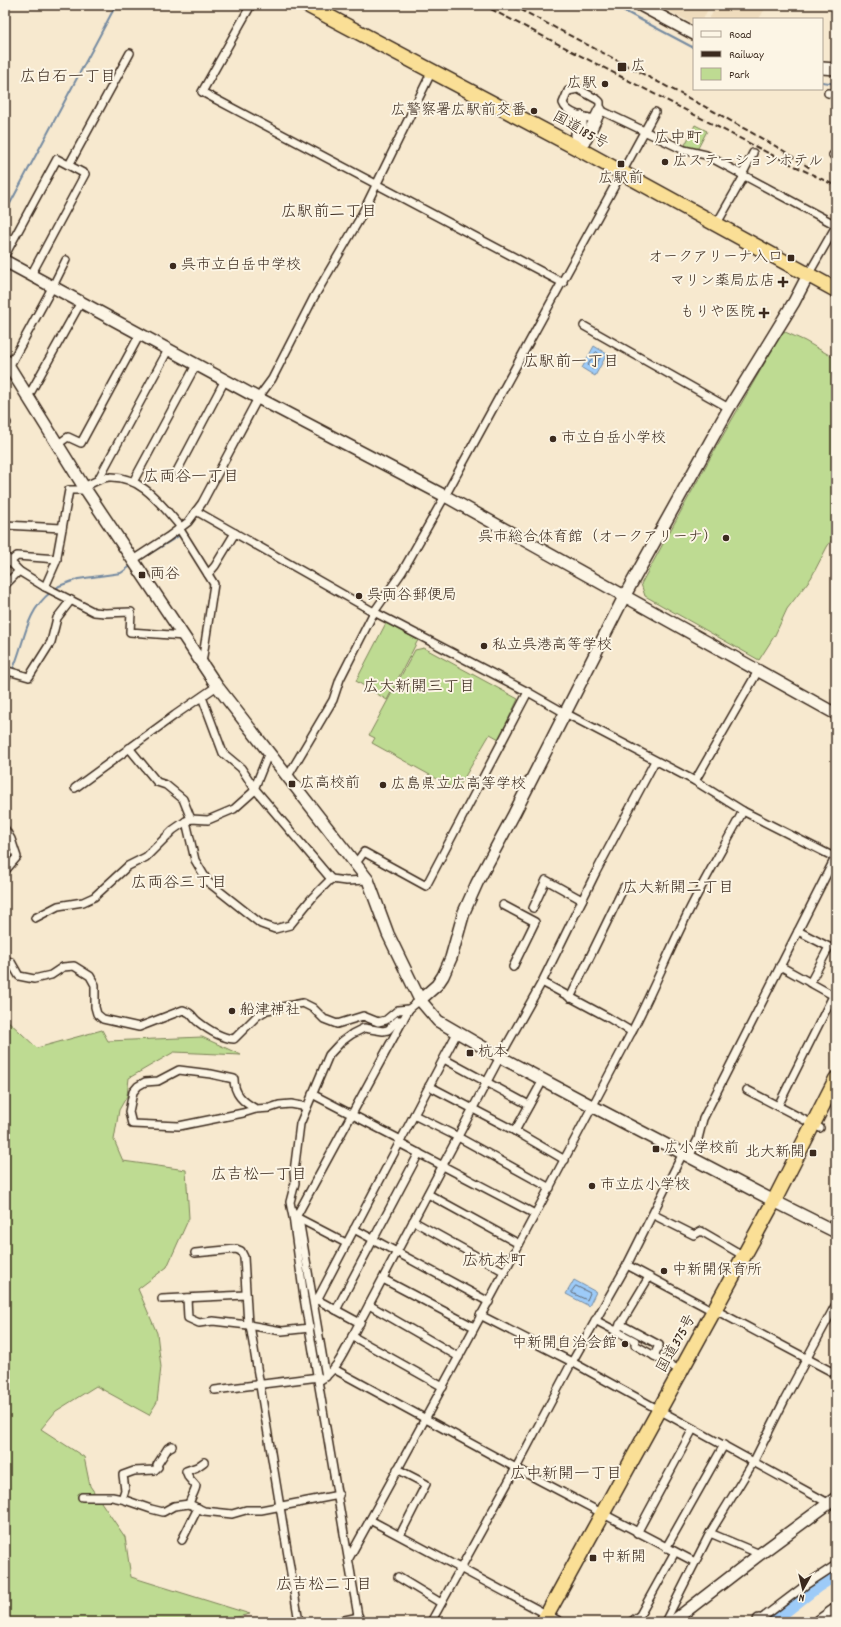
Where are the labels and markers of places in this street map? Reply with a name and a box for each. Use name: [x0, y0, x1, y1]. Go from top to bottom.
place label: 広: [631, 56, 646, 78]
marker: 広: [616, 61, 628, 73]
place label: 広駅: [567, 73, 597, 95]
marker: 広駅: [600, 79, 610, 89]
place label: 広警察署広駅前交番: [391, 100, 526, 122]
marker: 広警察署広駅前交番: [529, 106, 539, 116]
place label: 広ステーションホテル: [673, 151, 823, 173]
marker: 広ステーションホテル: [660, 157, 670, 167]
marker: 広駅前: [616, 159, 626, 169]
place label: 広駅前: [598, 168, 644, 190]
place label: オークアリーナ入口: [648, 247, 783, 269]
marker: オークアリーナ入口: [786, 253, 796, 263]
place label: 呉市立白岳中学校: [181, 255, 301, 277]
marker: 呉市立白岳中学校: [168, 261, 178, 271]
place label: マリン薬局広店: [670, 271, 775, 293]
marker: マリン薬局広店: [778, 277, 788, 287]
place label: もりや医院: [680, 302, 755, 324]
marker: もりや医院: [758, 307, 770, 319]
place label: 市立白岳小学校: [561, 428, 666, 450]
marker: 市立白岳小学校: [548, 434, 558, 444]
place label: 呉市総合体育館（オークアリーナ）: [478, 527, 718, 549]
marker: 呉市総合体育館（オークアリーナ）: [721, 533, 731, 543]
place label: 両谷: [150, 564, 180, 586]
marker: 両谷: [137, 570, 147, 580]
place label: 呉両谷郵便局: [367, 585, 457, 607]
marker: 呉両谷郵便局: [354, 591, 364, 601]
place label: 私立呉港高等学校: [492, 635, 612, 657]
marker: 私立呉港高等学校: [479, 641, 489, 651]
place label: 広高校前: [300, 773, 360, 795]
place label: 広島県立広高等学校: [391, 774, 526, 796]
marker: 広高校前: [287, 779, 297, 789]
marker: 広島県立広高等学校: [378, 780, 388, 790]
place label: 船津神社: [240, 1000, 300, 1022]
marker: 船津神社: [227, 1006, 237, 1016]
place label: 杭本: [478, 1042, 508, 1064]
marker: 杭本: [465, 1048, 475, 1058]
place label: 広小学校前: [664, 1138, 739, 1160]
place label: 北大新開: [745, 1142, 805, 1164]
marker: 広小学校前: [651, 1144, 661, 1154]
marker: 北大新開: [808, 1148, 818, 1158]
place label: 市立広小学校: [600, 1175, 690, 1197]
marker: 市立広小学校: [587, 1181, 597, 1191]
place label: 中新開保育所: [672, 1260, 762, 1282]
marker: 中新開保育所: [659, 1266, 669, 1276]
place label: 中新開自治会館: [512, 1333, 617, 1355]
marker: 中新開自治会館: [620, 1339, 630, 1349]
place label: 中新開: [601, 1547, 646, 1569]
marker: 中新開: [588, 1553, 598, 1563]

